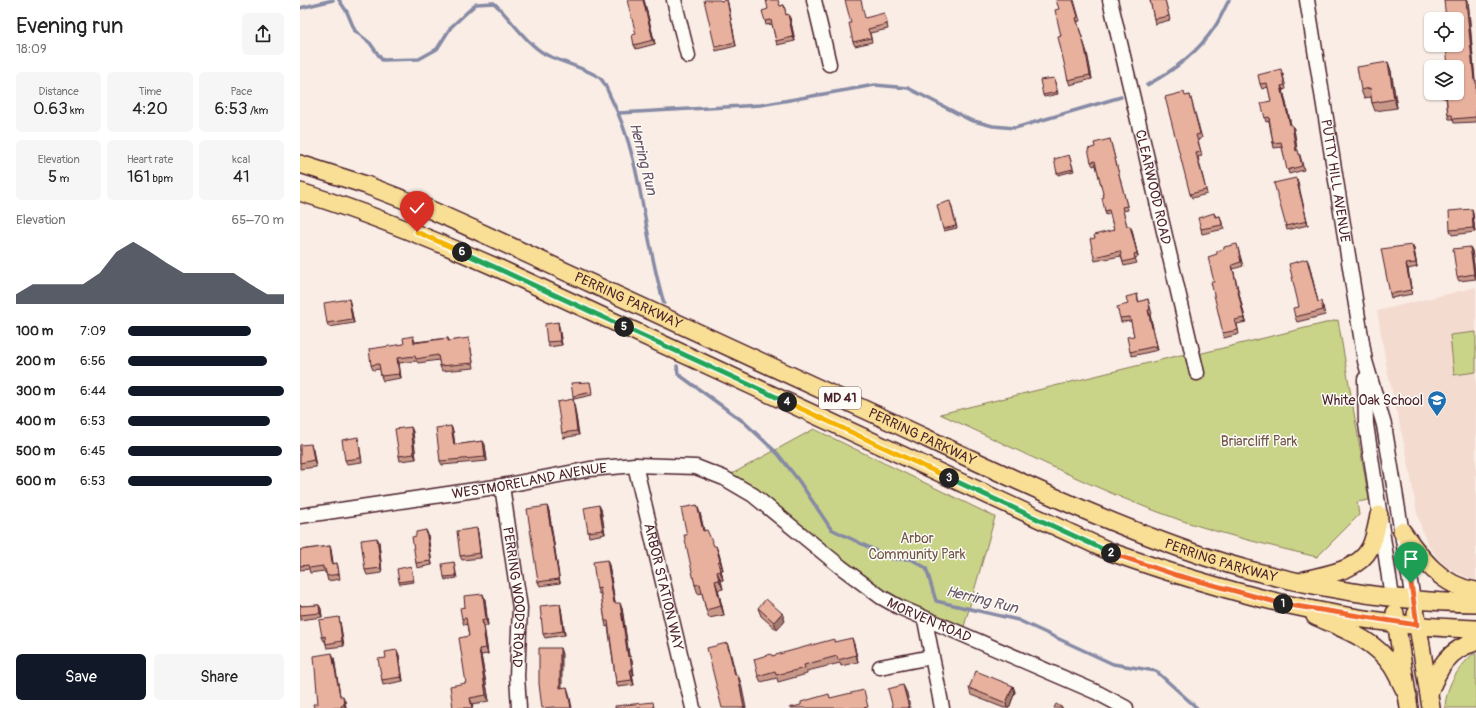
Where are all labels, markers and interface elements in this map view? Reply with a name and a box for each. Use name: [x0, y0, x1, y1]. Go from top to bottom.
text: Evening run: [16, 12, 124, 40]
map controls: [1424, 12, 1464, 100]
button: locate: [1424, 12, 1464, 52]
button: share: [242, 13, 284, 55]
text: 18:09: [16, 41, 47, 57]
button: layers: [1424, 60, 1464, 100]
text: Distance: [39, 85, 79, 98]
text: Time: [138, 85, 161, 98]
text: Pace: [230, 85, 252, 98]
text: 0.63: [33, 98, 68, 119]
text: 4:20: [132, 98, 168, 119]
text: 6:53: [214, 98, 248, 119]
text: km: [68, 104, 84, 117]
text: /km: [248, 104, 268, 117]
street label: PUTTY HILL AVENUE: [1318, 118, 1354, 244]
water label: Herring Run: [625, 121, 661, 198]
street label: CLEARWOOD ROAD: [1132, 128, 1175, 246]
text: Elevation: [38, 153, 80, 166]
text: Heart rate: [127, 153, 173, 166]
text: kcal: [232, 153, 250, 166]
text: 5: [48, 166, 57, 187]
text: 161: [127, 166, 150, 187]
text: 41: [233, 166, 250, 187]
text: m: [57, 172, 69, 185]
text: bpm: [150, 172, 173, 185]
pin: [400, 191, 434, 232]
icon: check: [406, 197, 428, 219]
text: Elevation: [16, 212, 66, 228]
text: 65–70 m: [232, 212, 284, 228]
pin: 6: [452, 242, 472, 262]
text: 6: [459, 245, 465, 258]
street label: PERRING PARKWAY: [572, 268, 685, 332]
pin: 5: [614, 317, 634, 337]
text: 5: [621, 320, 627, 333]
text: 100 m: [16, 323, 53, 339]
text: 7:09: [80, 323, 106, 339]
text: 200 m: [16, 353, 55, 369]
text: 6:56: [80, 353, 106, 369]
text: 300 m: [16, 383, 55, 399]
text: 6:44: [80, 383, 106, 399]
road number: MD 41: [819, 387, 861, 409]
school or university icon: White Oak School: [1426, 389, 1448, 417]
pin: 4: [777, 392, 797, 412]
place label: White Oak School: [1322, 392, 1423, 409]
text: 4: [784, 395, 790, 408]
street label: PERRING PARKWAY: [866, 404, 979, 469]
text: 400 m: [16, 413, 56, 429]
text: 6:53: [80, 413, 105, 429]
park label: Briarcliff Park: [1221, 433, 1297, 450]
text: 500 m: [16, 443, 55, 459]
text: 6:45: [80, 443, 106, 459]
street label: WESTMORELAND AVENUE: [451, 459, 607, 502]
pin: 3: [939, 468, 959, 488]
text: 3: [946, 471, 952, 484]
text: 600 m: [16, 473, 56, 489]
text: 6:53: [80, 473, 105, 489]
street label: ARBOR STATION WAY: [641, 521, 687, 652]
street label: PERRING WOODS ROAD: [500, 526, 529, 668]
park label: Arbor Community Park: [868, 530, 966, 563]
street label: PERRING PARKWAY: [1163, 535, 1279, 585]
pin: [1394, 542, 1428, 583]
pin: 2: [1101, 543, 1121, 563]
text: 2: [1108, 546, 1114, 559]
icon: arrive: [1400, 548, 1422, 570]
water label: Herring Run: [944, 582, 1021, 618]
street label: MORVEN ROAD: [884, 594, 974, 646]
pin: 1: [1273, 594, 1293, 614]
text: 1: [1281, 597, 1285, 610]
button: Save: [16, 654, 146, 700]
button: Share: [154, 654, 284, 700]

